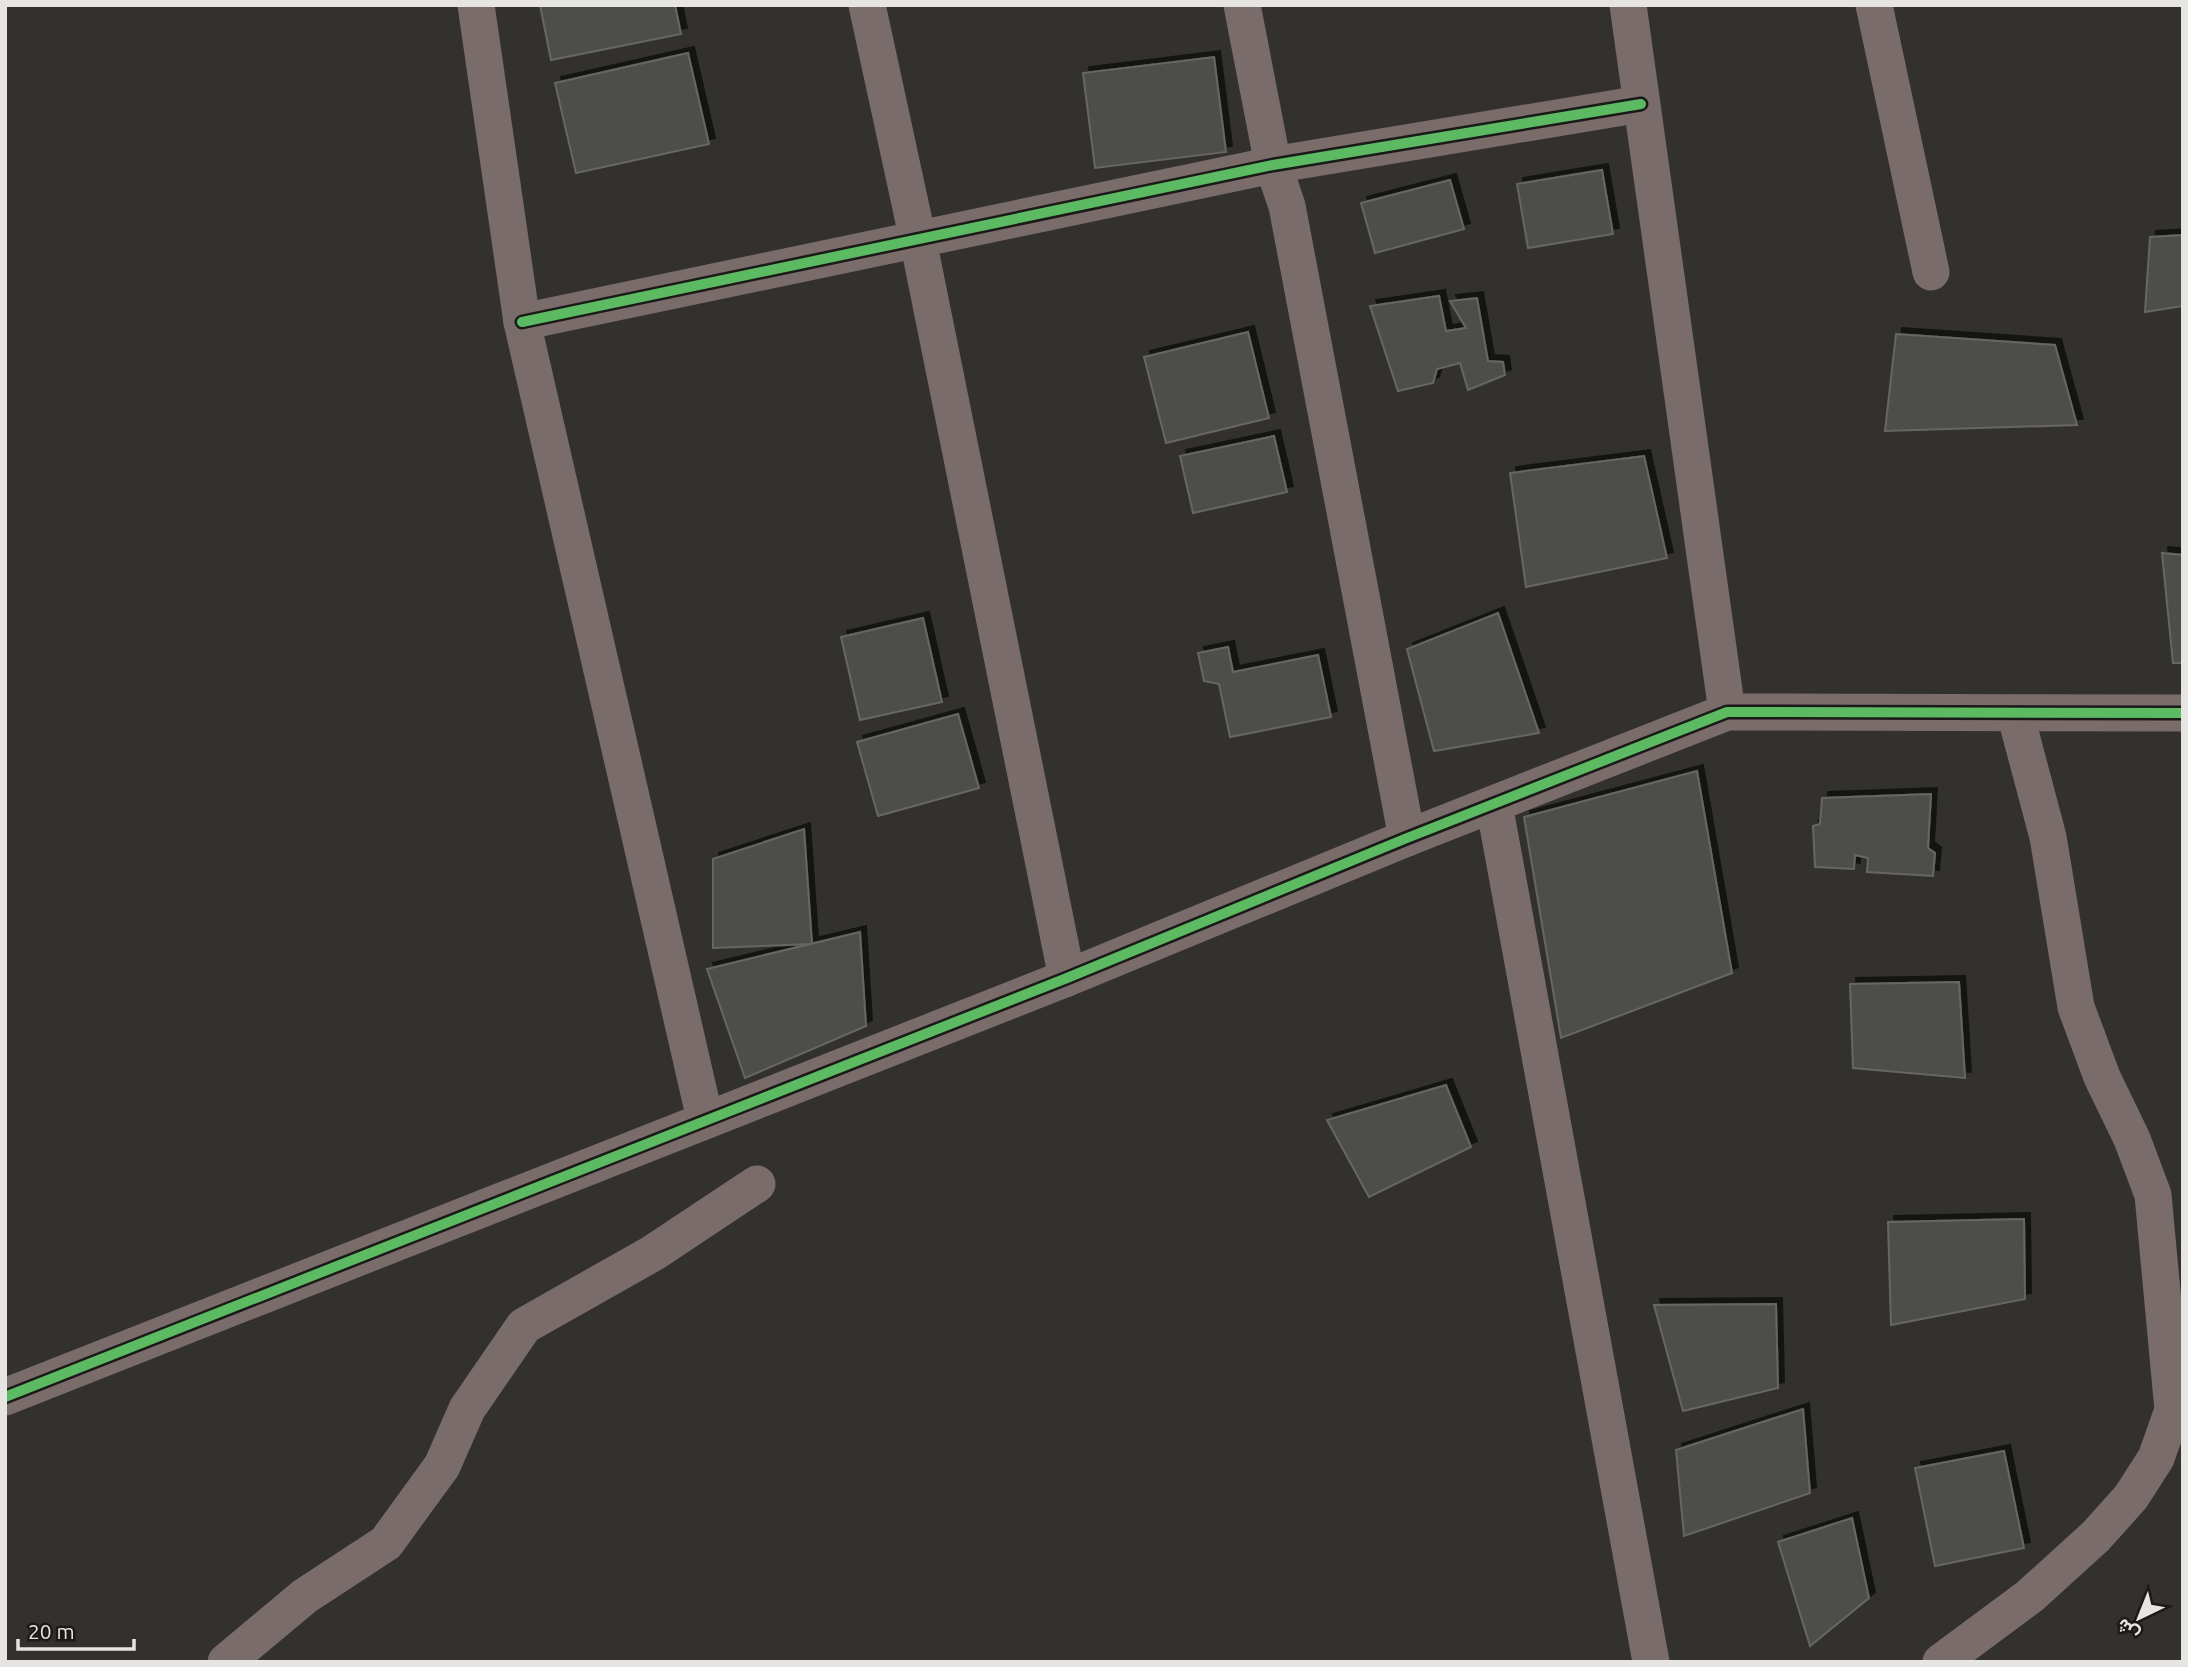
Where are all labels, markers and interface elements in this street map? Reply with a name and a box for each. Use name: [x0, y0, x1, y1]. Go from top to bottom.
north arrow: [2104, 1583, 2174, 1653]
scale bar: [18, 1608, 133, 1652]
text: ش: [2111, 1614, 2144, 1646]
text: 20 m: [28, 1619, 75, 1643]

